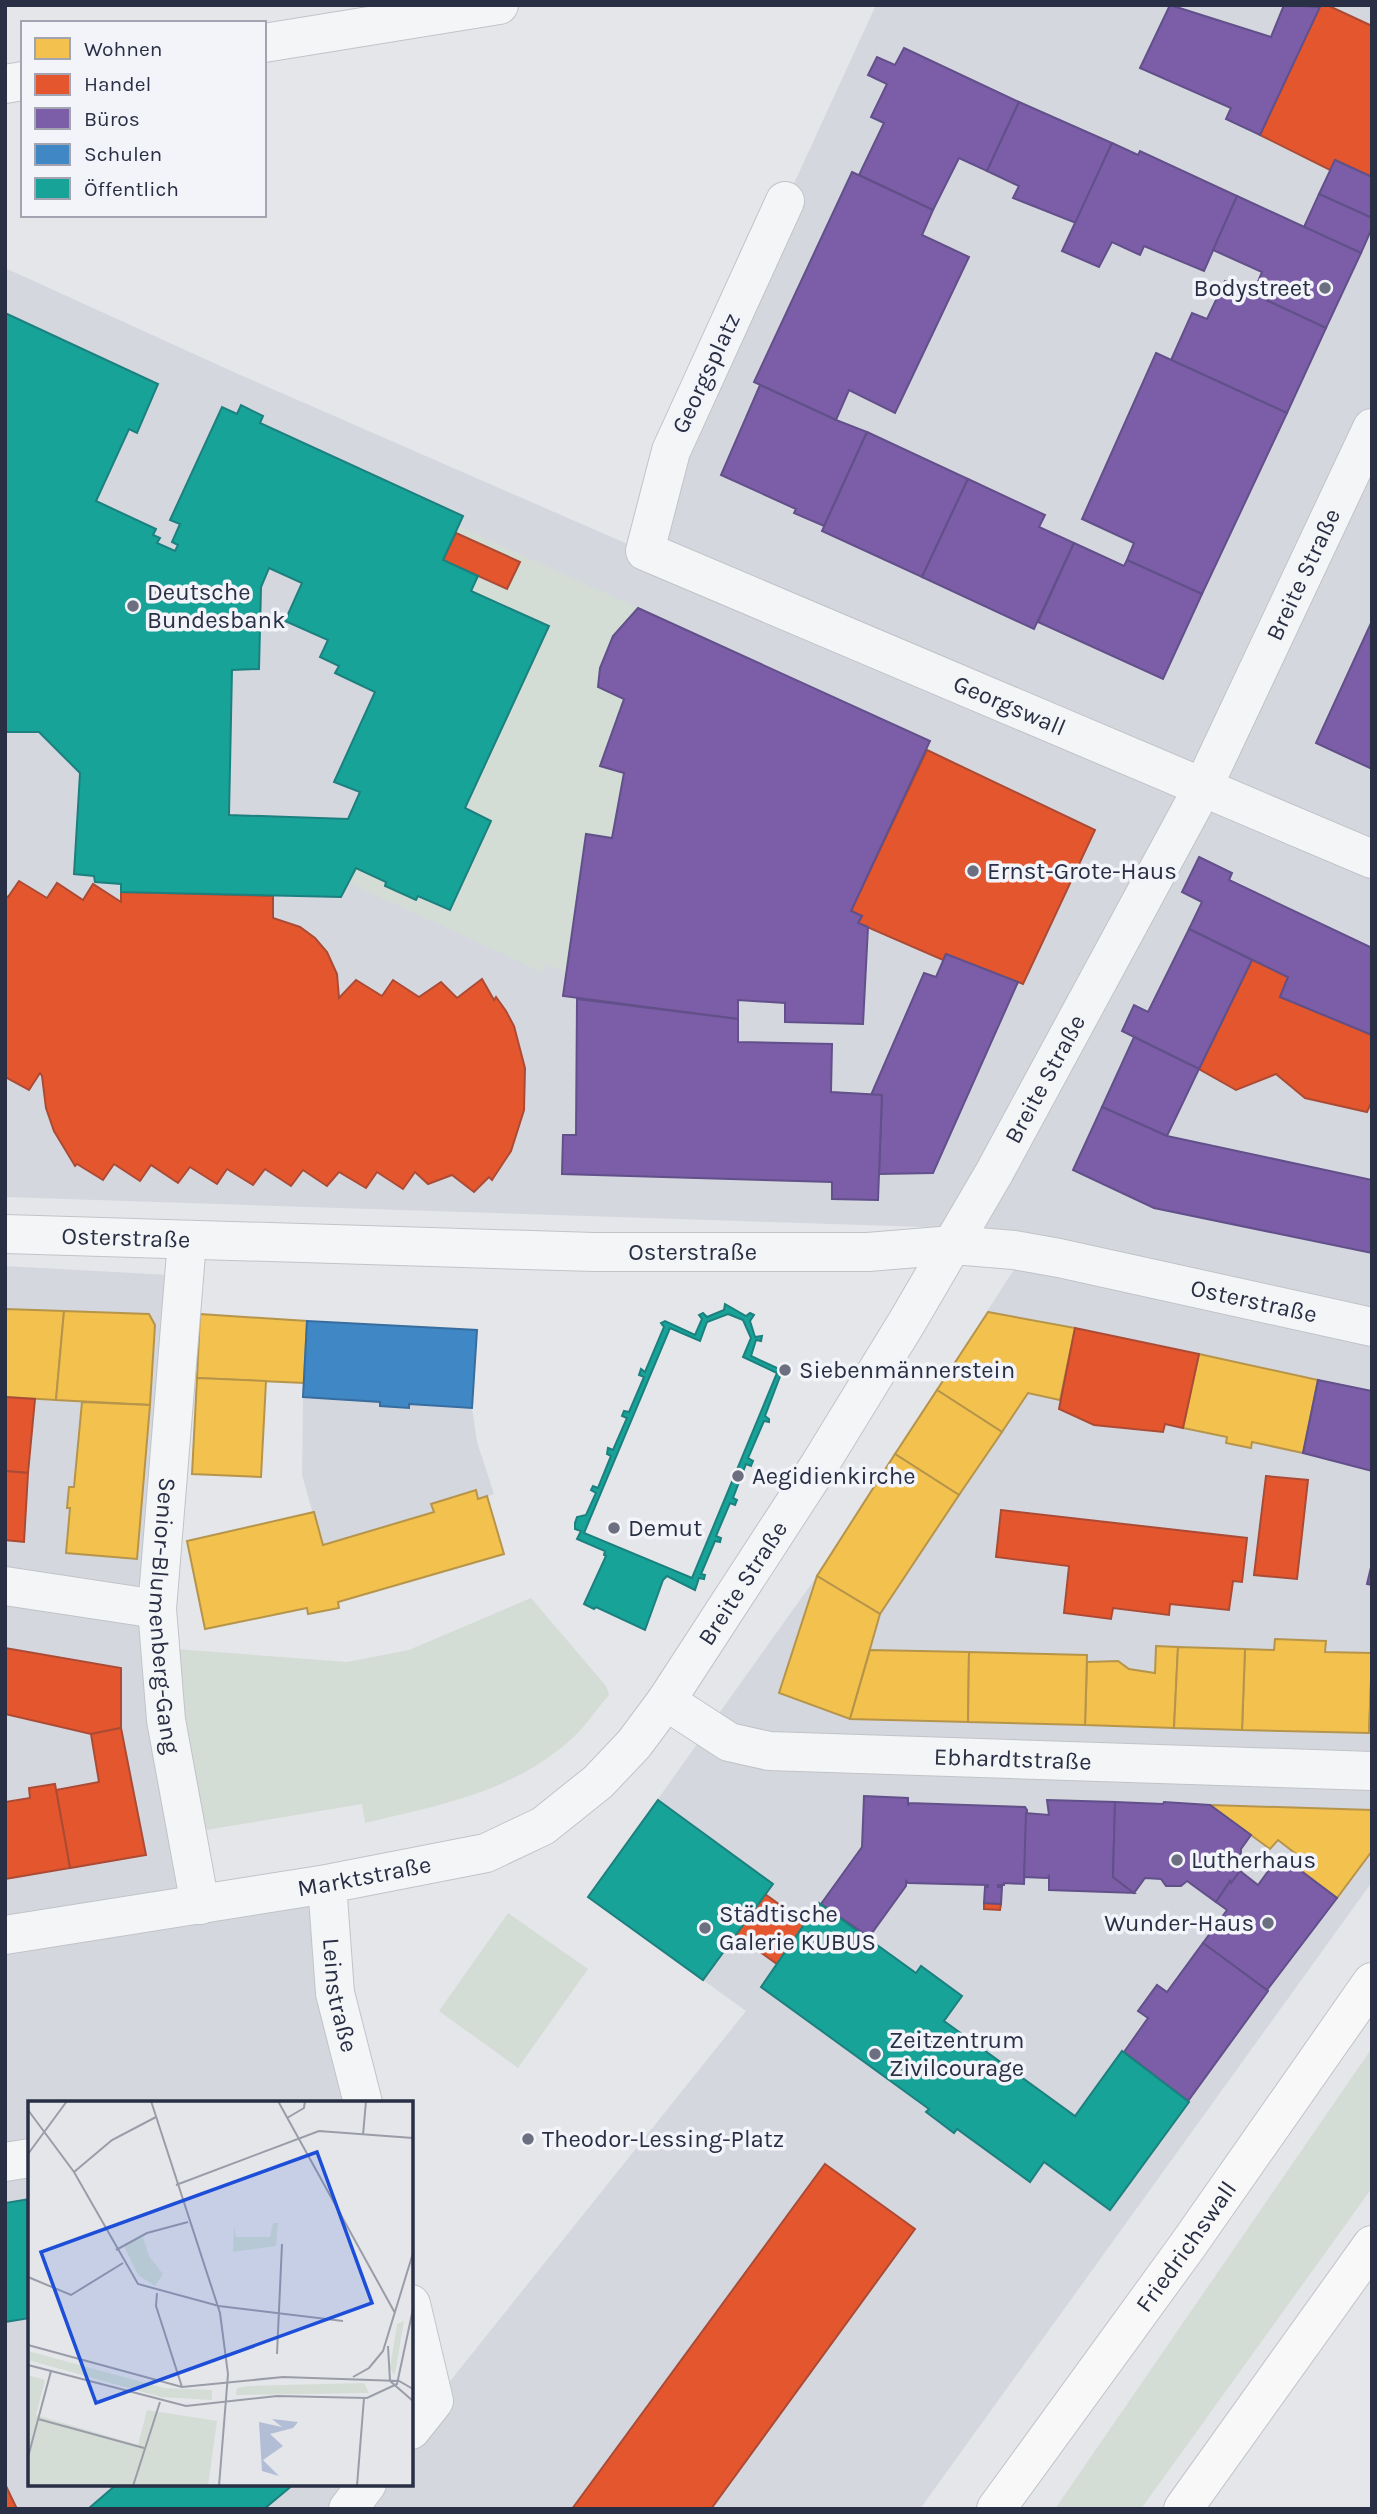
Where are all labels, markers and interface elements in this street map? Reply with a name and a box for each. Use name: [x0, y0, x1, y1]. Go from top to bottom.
legend: [21, 21, 266, 217]
text: Wohnen: [84, 37, 162, 61]
text: Handel: [84, 72, 151, 96]
text: Büros: [84, 107, 140, 131]
text: Schulen: [84, 142, 162, 166]
text: Öffentlich: [84, 177, 179, 201]
place label: Bodystreet: [1194, 274, 1311, 302]
marker: Bodystreet: [1317, 280, 1333, 296]
street label: Georgsplatz: [666, 308, 746, 438]
street label: Breite Straße: [1260, 504, 1346, 645]
place label: Deutsche Bundesbank: [147, 578, 286, 634]
marker: Deutsche Bundesbank: [125, 598, 141, 614]
street label: Georgswall: [949, 669, 1070, 742]
place label: Ernst-Grote-Haus: [987, 857, 1177, 885]
marker: Ernst-Grote-Haus: [965, 863, 981, 879]
street label: Breite Straße: [999, 1010, 1091, 1148]
street label: Osterstraße: [61, 1222, 191, 1254]
street label: Osterstraße: [628, 1238, 757, 1266]
street label: Osterstraße: [1188, 1273, 1320, 1328]
place label: Siebenmännerstein: [799, 1356, 1015, 1384]
marker: Siebenmännerstein: [777, 1362, 793, 1378]
place label: Aegidienkirche: [752, 1462, 916, 1490]
marker: Aegidienkirche: [730, 1468, 746, 1484]
street label: Senior-Blumenberg-Gang: [143, 1476, 186, 1757]
place label: Demut: [628, 1514, 702, 1542]
street label: Breite Straße: [692, 1516, 793, 1651]
marker: Demut: [606, 1520, 622, 1536]
street label: Ebhardtstraße: [933, 1742, 1092, 1776]
place label: Lutherhaus: [1191, 1846, 1316, 1874]
street label: Marktstraße: [295, 1850, 433, 1902]
marker: Lutherhaus: [1169, 1852, 1185, 1868]
place label: Städtische Galerie KUBUS: [719, 1900, 876, 1956]
place label: Wunder-Haus: [1104, 1909, 1254, 1937]
marker: Wunder-Haus: [1260, 1915, 1276, 1931]
marker: Städtische Galerie KUBUS: [697, 1920, 713, 1936]
street label: Leinstraße: [317, 1937, 364, 2055]
place label: Zeitzentrum Zivilcourage: [889, 2026, 1025, 2082]
marker: Zeitzentrum Zivilcourage: [867, 2046, 883, 2062]
inset map: [28, 2101, 413, 2486]
place label: Theodor-Lessing-Platz: [542, 2125, 784, 2153]
marker: Theodor-Lessing-Platz: [520, 2131, 536, 2147]
street label: Friedrichswall: [1130, 2176, 1242, 2318]

